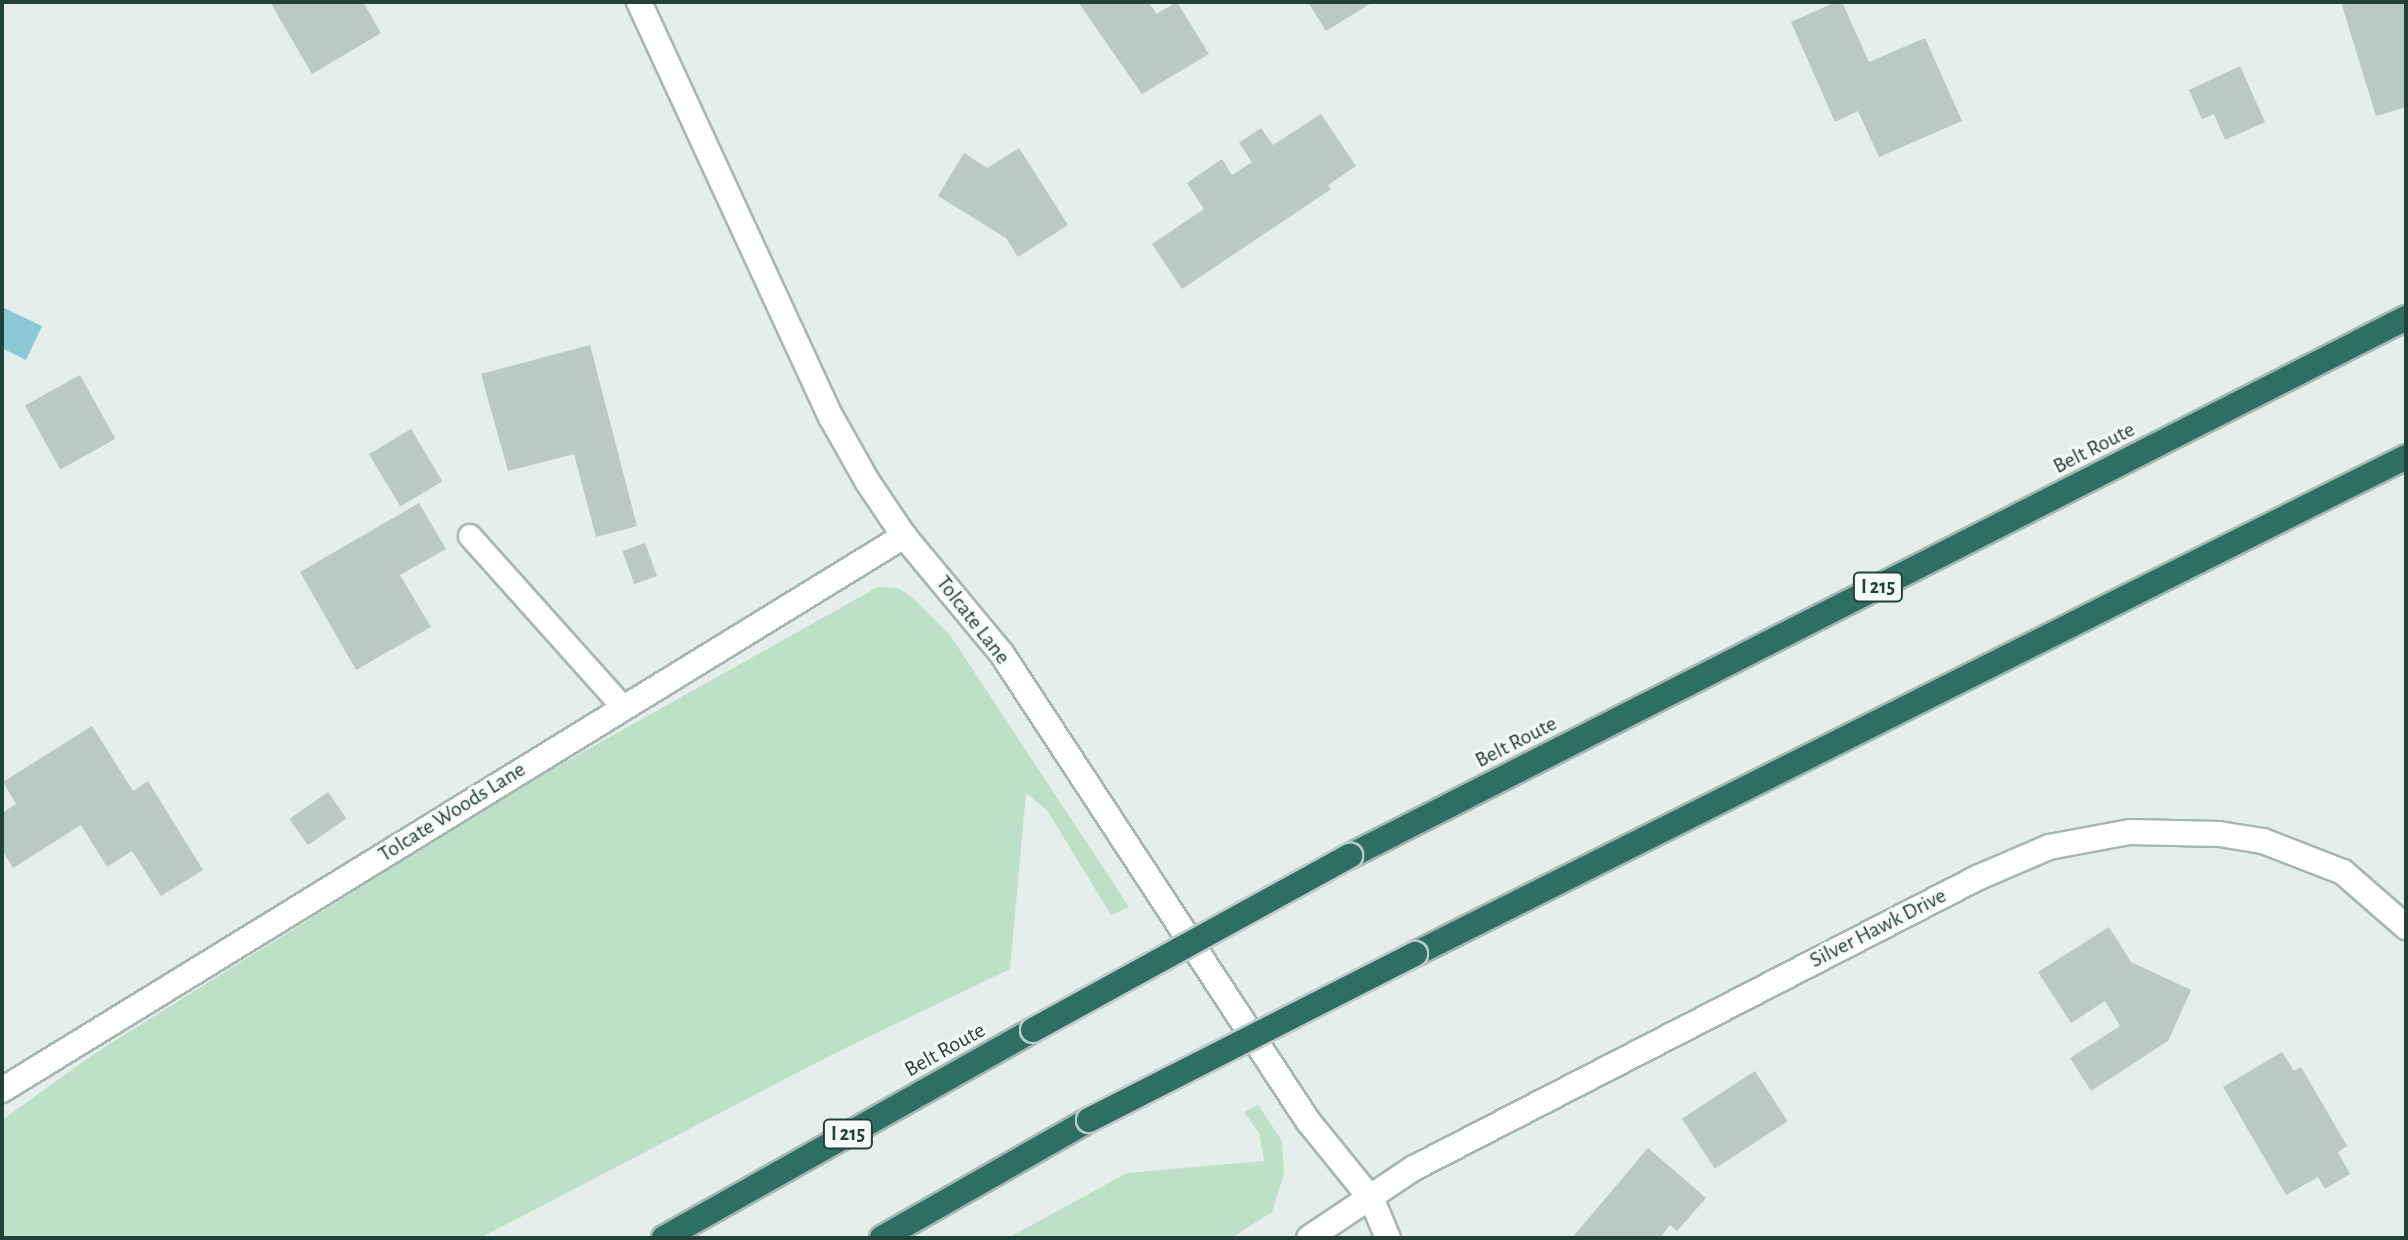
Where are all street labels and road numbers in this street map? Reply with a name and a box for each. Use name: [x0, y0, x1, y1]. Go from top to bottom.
street label: Belt Route: [2049, 416, 2139, 480]
street label: Tolcate Lane: [930, 570, 1016, 670]
road number: I 215: [1852, 571, 1904, 603]
street label: Belt Route: [1471, 710, 1561, 774]
street label: Tolcate Woods Lane: [374, 756, 530, 868]
street label: Silver Hawk Drive: [1805, 882, 1951, 974]
street label: Belt Route: [900, 1017, 990, 1083]
road number: I 215: [822, 1118, 874, 1150]

